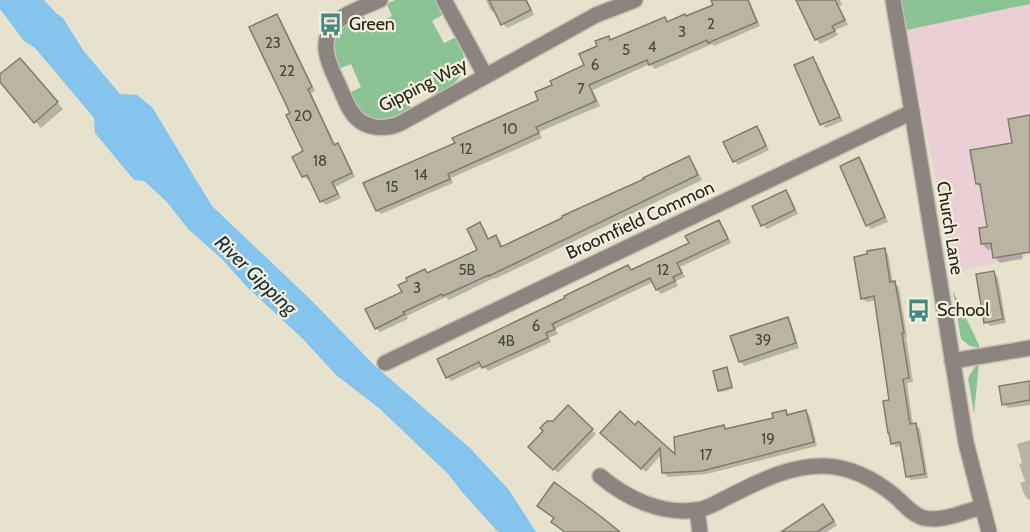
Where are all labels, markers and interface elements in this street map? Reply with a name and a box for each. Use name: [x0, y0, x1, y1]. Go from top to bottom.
bus stop icon: Green: [318, 11, 344, 37]
place label: Green: [349, 13, 395, 35]
house number: 2: [707, 15, 715, 33]
house number: 3: [678, 23, 686, 41]
house number: 23: [265, 34, 281, 52]
house number: 4: [648, 38, 657, 56]
house number: 5: [622, 41, 630, 59]
street label: Gipping Way: [375, 53, 471, 117]
house number: 6: [591, 56, 599, 74]
house number: 22: [279, 62, 295, 80]
house number: 7: [577, 80, 585, 98]
house number: 20: [294, 107, 312, 125]
house number: 10: [502, 120, 518, 138]
house number: 12: [460, 140, 473, 158]
house number: 18: [313, 152, 327, 170]
house number: 14: [414, 166, 428, 184]
street label: Broomfield Common: [562, 176, 718, 264]
house number: 15: [385, 178, 399, 196]
street label: Church Lane: [932, 180, 968, 276]
water label: River Gipping: [210, 230, 303, 321]
house number: 5B: [458, 261, 476, 279]
house number: 12: [657, 261, 670, 279]
house number: 3: [413, 279, 421, 297]
bus stop icon: School: [906, 297, 932, 323]
place label: School: [937, 299, 990, 321]
house number: 6: [532, 317, 540, 335]
house number: 39: [755, 331, 771, 349]
house number: 4B: [497, 332, 515, 350]
house number: 19: [761, 430, 775, 448]
house number: 17: [700, 446, 713, 464]

